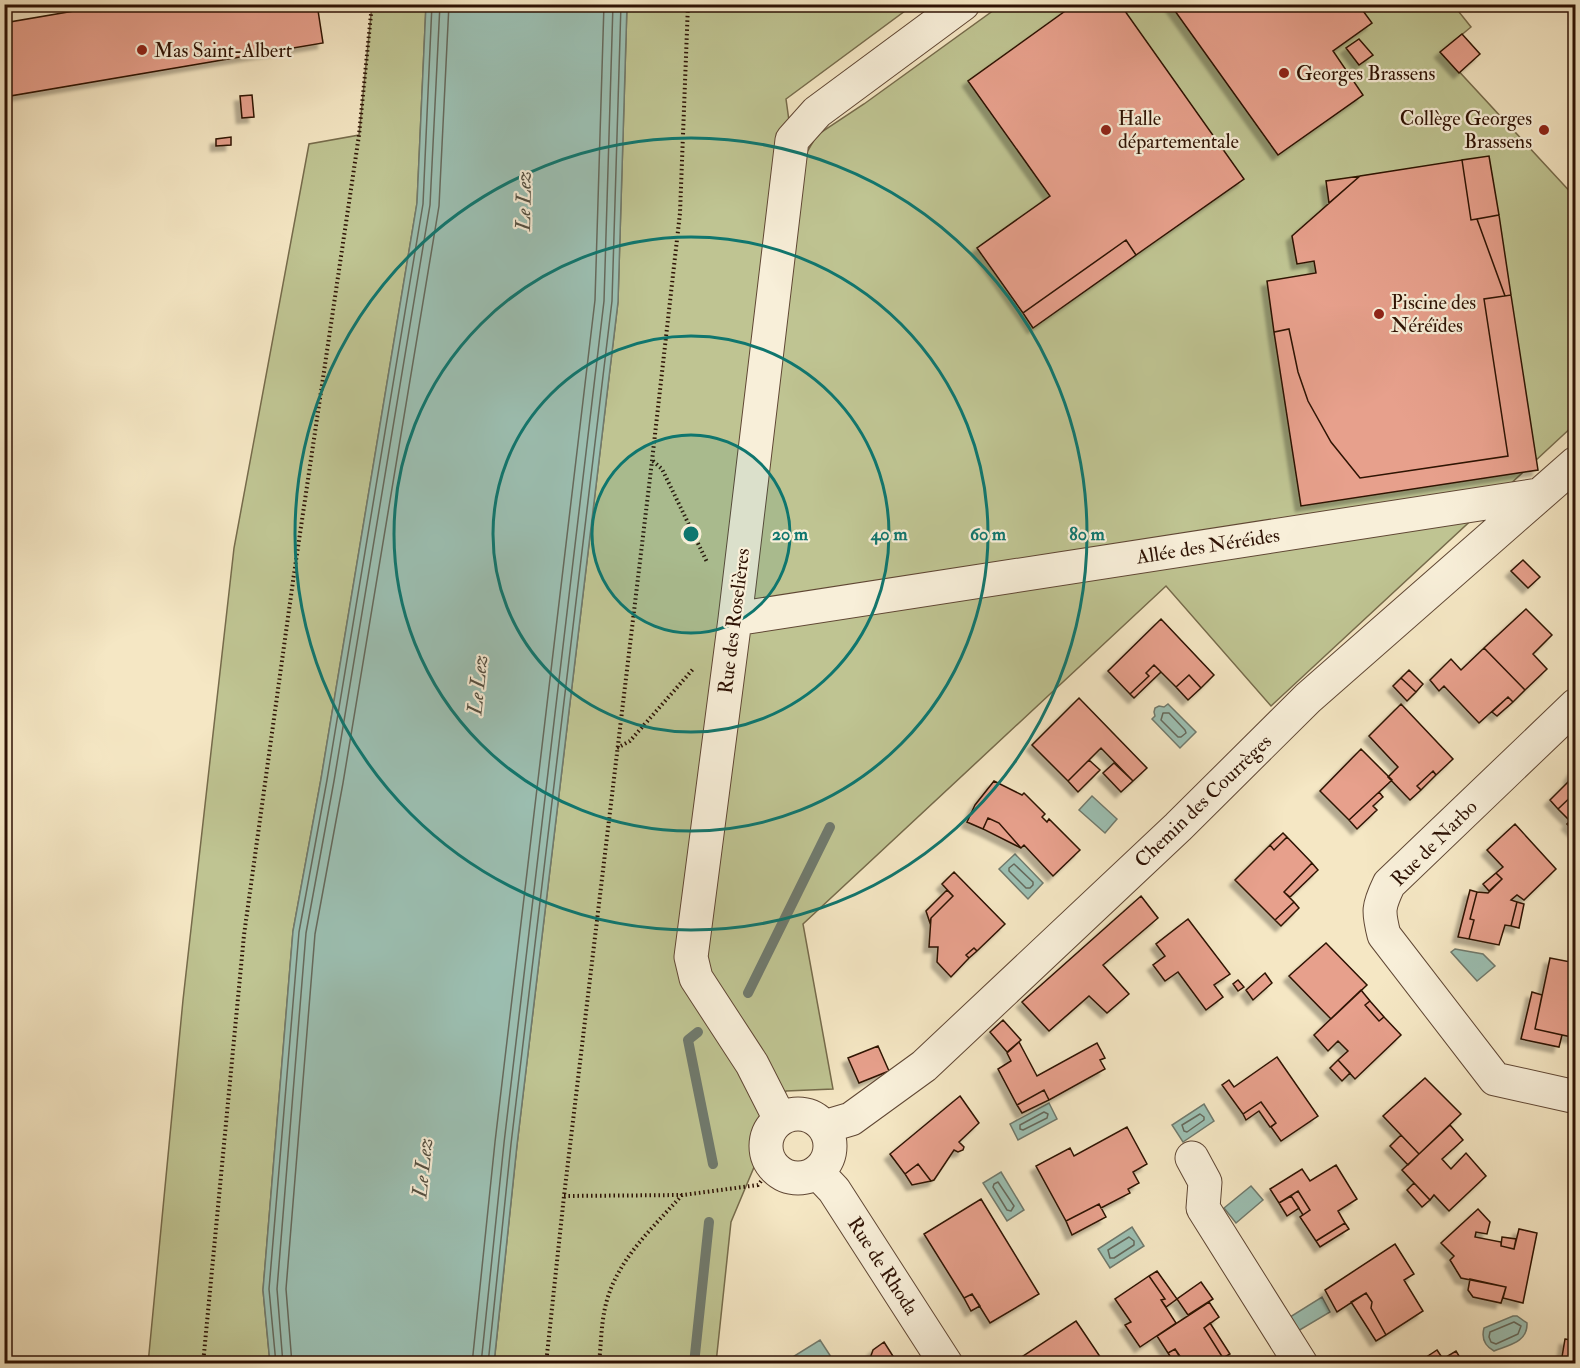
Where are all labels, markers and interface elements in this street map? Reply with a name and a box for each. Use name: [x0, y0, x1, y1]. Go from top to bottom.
place label: Mas Saint-Albert: [154, 38, 293, 63]
marker: Mas Saint-Albert: [135, 43, 149, 57]
place label: Georges Brassens: [1296, 61, 1435, 86]
marker: Georges Brassens: [1277, 66, 1291, 80]
place label: Halle départementale: [1118, 106, 1239, 155]
place label: Collège Georges Brassens: [1400, 106, 1532, 154]
marker: Halle départementale: [1099, 123, 1113, 137]
marker: Collège Georges Brassens: [1537, 123, 1551, 137]
water label: Le Lez: [510, 171, 538, 232]
place label: Piscine des Néréïdes: [1391, 290, 1476, 338]
marker: Piscine des Néréïdes: [1372, 307, 1386, 321]
street label: Allée des Néréides: [1133, 522, 1282, 570]
text: 20 m: [772, 523, 809, 546]
text: 40 m: [870, 523, 908, 546]
text: 60 m: [970, 523, 1007, 546]
text: 80 m: [1069, 523, 1106, 546]
centre of rings: [681, 524, 701, 544]
street label: Rue des Roselières: [713, 547, 755, 695]
water label: Le Lez: [461, 654, 495, 717]
street label: Chemin des Courrèges: [1129, 729, 1277, 873]
street label: Rue de Narbo: [1386, 795, 1482, 891]
water label: Le Lez: [406, 1137, 440, 1200]
street label: Rue de Rhoda: [842, 1212, 924, 1320]

